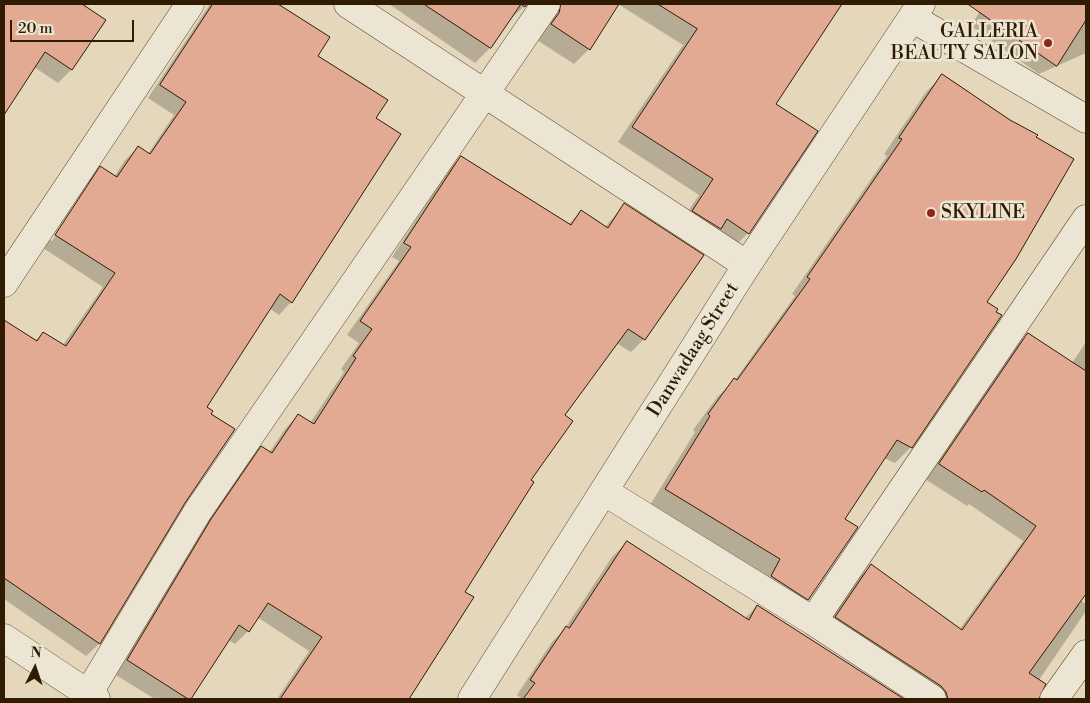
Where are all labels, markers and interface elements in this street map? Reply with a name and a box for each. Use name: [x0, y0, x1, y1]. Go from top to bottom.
scale bar: [12, 10, 136, 42]
text: 20 m: [18, 19, 53, 38]
place label: GALLERIA BEAUTY SALON: [891, 21, 1038, 65]
marker: GALLERIA BEAUTY SALON: [1042, 37, 1054, 49]
place label: SKYLINE: [941, 202, 1025, 224]
marker: SKYLINE: [925, 207, 937, 219]
street label: Danwadaag Street: [644, 279, 744, 421]
north arrow: [10, 643, 60, 693]
text: N: [30, 644, 42, 662]

